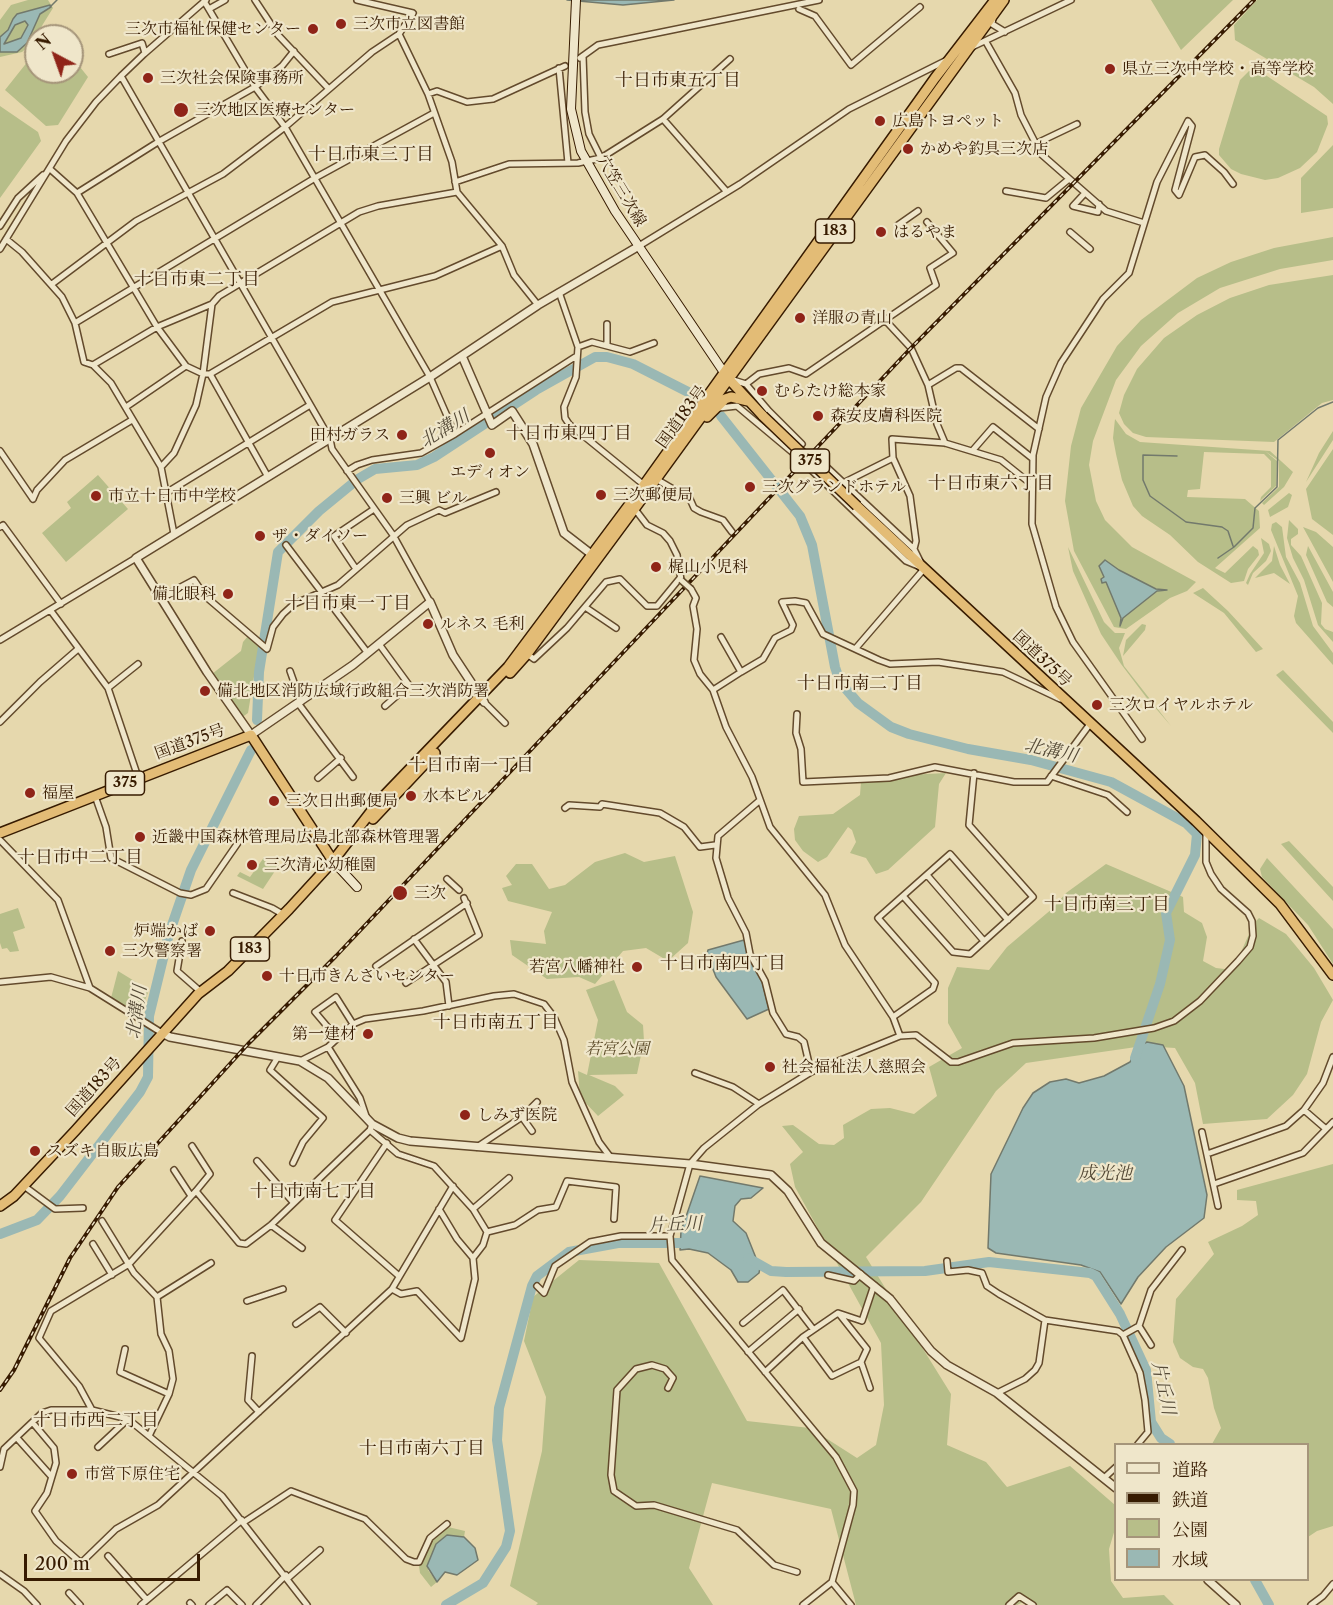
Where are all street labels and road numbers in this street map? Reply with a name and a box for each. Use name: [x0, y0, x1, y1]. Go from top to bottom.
street label: 穴笠三次線: [592, 152, 650, 230]
road number: 183: [816, 219, 854, 243]
street label: 国道183号: [653, 382, 711, 452]
road number: 375: [790, 449, 830, 473]
street label: 国道375号: [1009, 627, 1075, 691]
street label: 国道375号: [152, 720, 228, 764]
road number: 375: [106, 771, 144, 795]
road number: 183: [230, 937, 270, 961]
street label: 国道183号: [62, 1053, 126, 1121]

